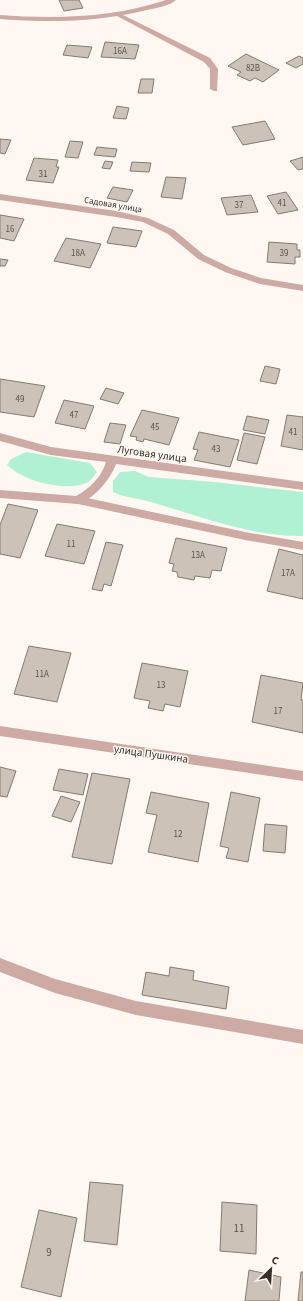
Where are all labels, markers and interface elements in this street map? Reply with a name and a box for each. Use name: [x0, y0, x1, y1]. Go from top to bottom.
house number: 16А: [113, 45, 127, 58]
house number: 82В: [246, 62, 260, 75]
house number: 31: [39, 168, 47, 181]
street label: Садовая улица: [83, 194, 143, 216]
house number: 41: [278, 197, 286, 210]
house number: 37: [235, 199, 244, 212]
house number: 16: [6, 223, 15, 236]
house number: 18А: [71, 247, 85, 260]
house number: 39: [280, 247, 289, 260]
house number: 49: [16, 393, 25, 406]
house number: 47: [70, 409, 79, 422]
house number: 45: [151, 421, 160, 434]
house number: 41: [289, 426, 297, 439]
street label: Луговая улица: [116, 442, 188, 466]
house number: 43: [212, 443, 221, 456]
house number: 11: [67, 538, 75, 551]
house number: 13А: [191, 549, 205, 562]
house number: 17А: [281, 567, 295, 580]
house number: 11А: [35, 668, 49, 681]
house number: 13: [157, 679, 166, 692]
house number: 17: [274, 705, 283, 718]
street label: улица Пушкина: [113, 741, 189, 767]
house number: 12: [174, 828, 183, 841]
house number: 11: [234, 1221, 244, 1236]
house number: 9: [46, 1245, 52, 1260]
north arrow: [251, 1249, 291, 1289]
text: С: [269, 1252, 282, 1269]

